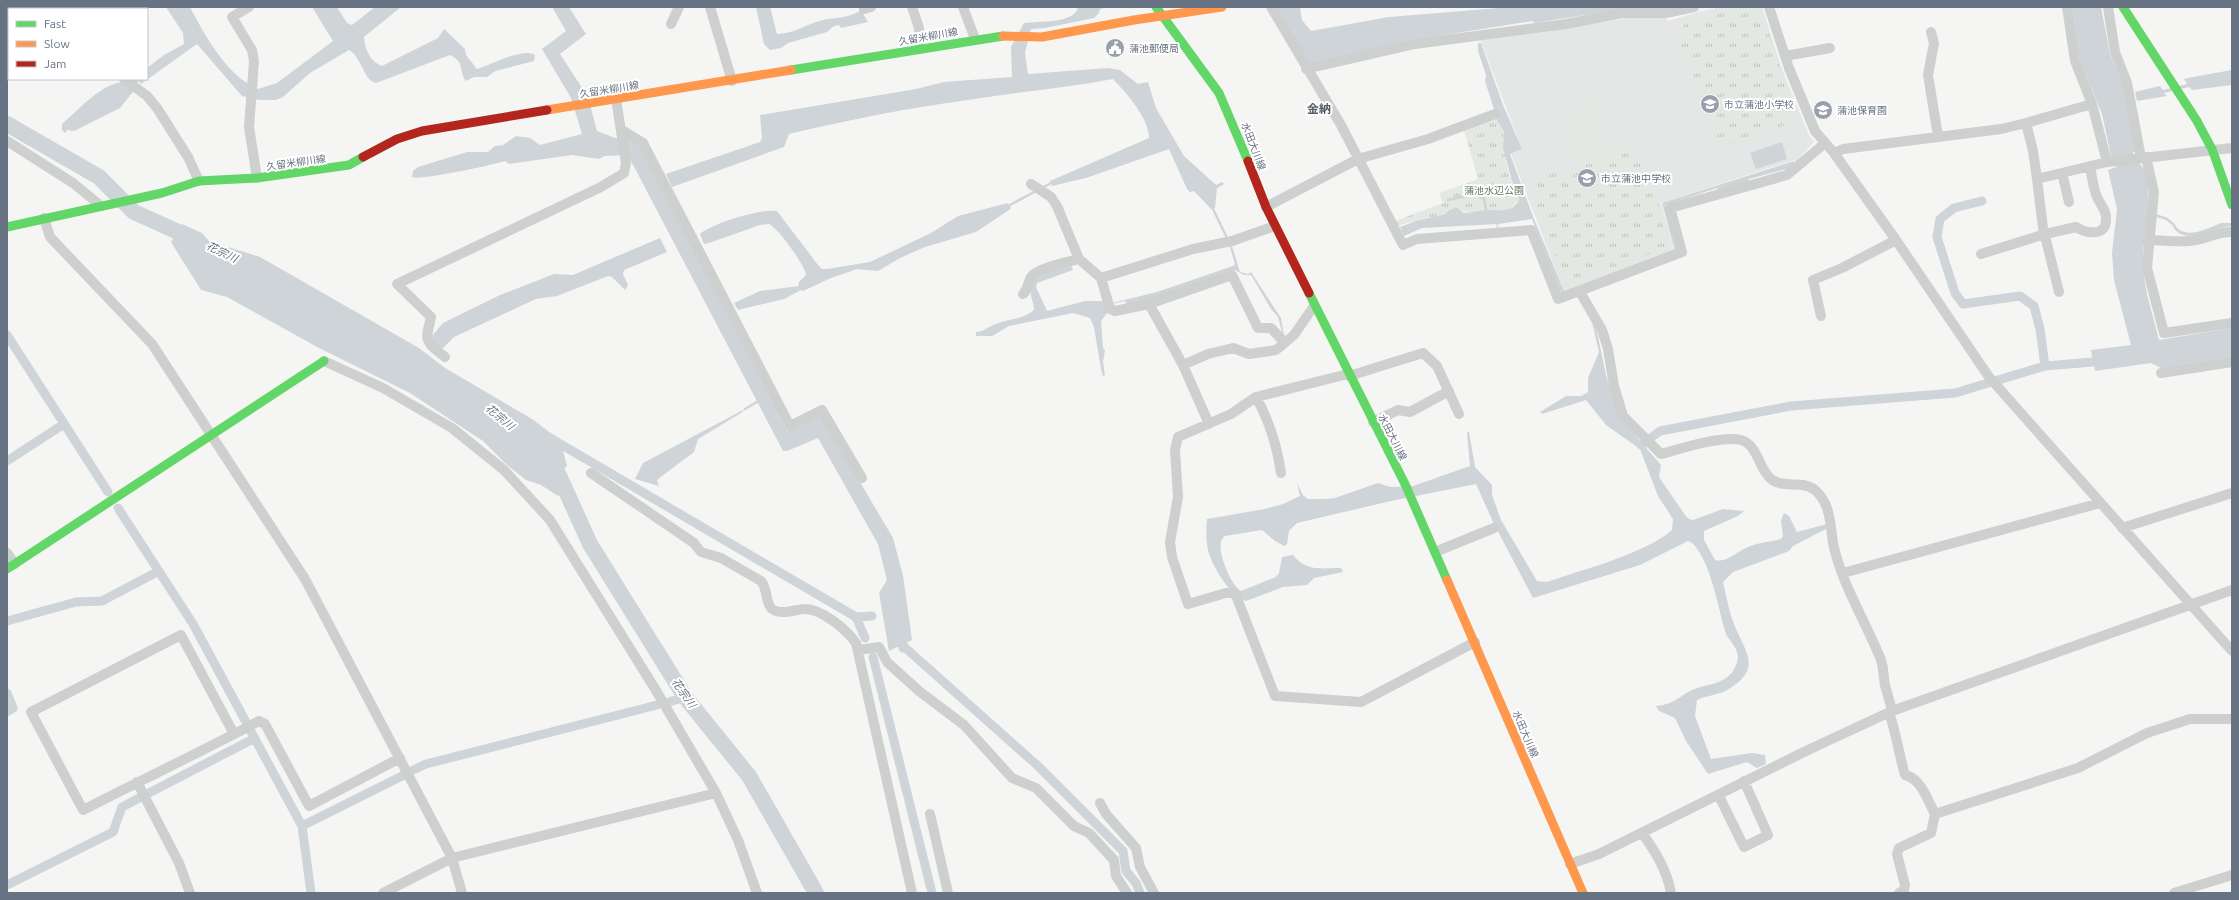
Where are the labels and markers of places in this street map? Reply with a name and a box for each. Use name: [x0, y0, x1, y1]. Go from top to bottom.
public building icon: 蒲池郵便局: [1104, 37, 1126, 59]
place label: 蒲池郵便局: [1129, 43, 1179, 54]
school or university icon: 市立蒲池小学校: [1699, 93, 1721, 115]
place label: 市立蒲池小学校: [1724, 99, 1794, 110]
school or university icon: 蒲池保育園: [1812, 99, 1834, 121]
place label: 蒲池保育園: [1837, 105, 1887, 116]
school or university icon: 市立蒲池中学校: [1576, 167, 1598, 189]
place label: 市立蒲池中学校: [1601, 173, 1671, 184]

